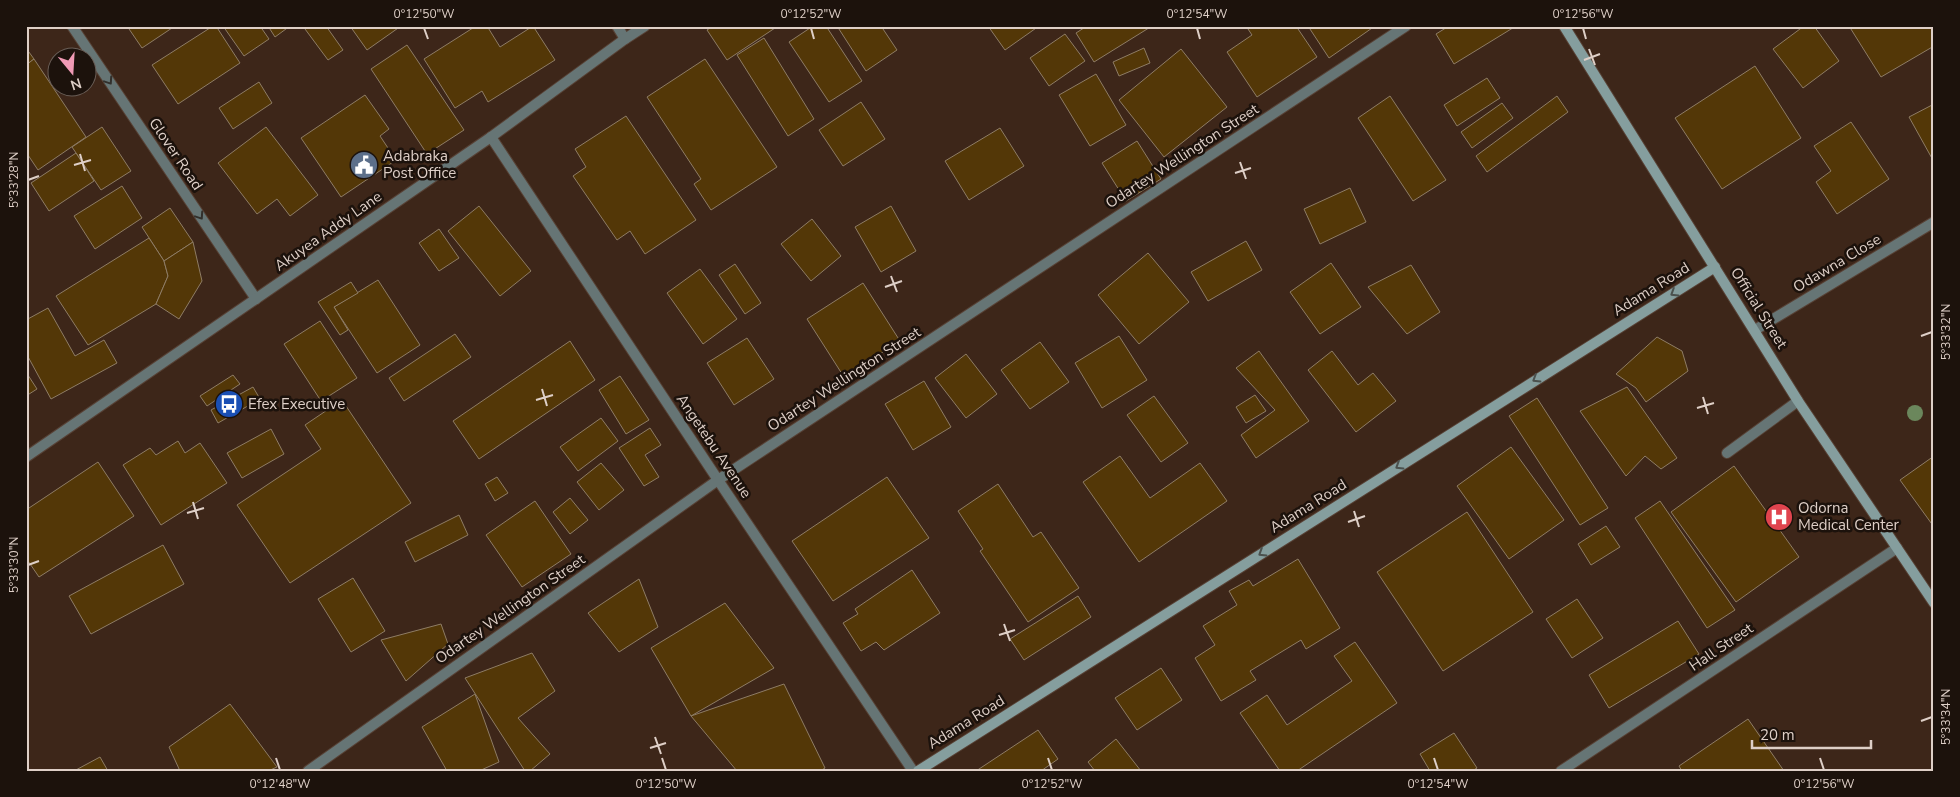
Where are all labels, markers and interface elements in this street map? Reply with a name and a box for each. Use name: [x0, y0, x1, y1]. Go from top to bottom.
text: 0°12'50"W: [393, 6, 455, 22]
text: 0°12'52"W: [780, 6, 842, 22]
text: 0°12'54"W: [1166, 6, 1228, 22]
text: 0°12'56"W: [1552, 6, 1614, 22]
north arrow: [48, 48, 98, 98]
text: N: [68, 73, 84, 95]
one-way arrow: [103, 75, 112, 85]
street label: Odartey Wellington Street: [1102, 99, 1263, 213]
street label: Glover Road: [144, 114, 208, 194]
place label: Adabraka Post Office: [383, 146, 456, 183]
public building icon: Adabraka Post Office: [349, 150, 379, 180]
text: 5°33'28"N: [6, 152, 22, 208]
street label: Akuyea Addy Lane: [270, 186, 386, 276]
one-way arrow: [194, 210, 203, 219]
street label: Odawna Close: [1789, 229, 1885, 297]
street label: Adama Road: [1609, 257, 1693, 321]
street label: Official Street: [1726, 264, 1792, 353]
one-way arrow: [1670, 286, 1679, 296]
text: 5°33'32"N: [1938, 304, 1954, 360]
street label: Odartey Wellington Street: [764, 322, 925, 436]
one-way arrow: [1533, 373, 1542, 383]
bus stop icon: Efex Executive: [214, 389, 244, 419]
street label: Angetebu Avenue: [672, 390, 756, 502]
place label: Efex Executive: [248, 394, 345, 414]
one-way arrow: [1395, 460, 1404, 470]
street label: Adama Road: [1266, 474, 1350, 538]
place label: Odorna Medical Center: [1798, 498, 1899, 535]
hospital icon: Odorna Medical Center: [1764, 502, 1794, 532]
text: 5°33'30"N: [6, 537, 22, 593]
one-way arrow: [1258, 547, 1267, 557]
street label: Odartey Wellington Street: [431, 549, 590, 668]
street label: Hall Street: [1685, 618, 1757, 676]
text: 5°33'34"N: [1938, 689, 1954, 745]
street label: Adama Road: [924, 690, 1008, 754]
scale bar: [1752, 717, 1871, 749]
text: 20 m: [1760, 725, 1795, 745]
text: 0°12'48"W: [249, 776, 311, 792]
text: 0°12'50"W: [635, 776, 697, 792]
text: 0°12'52"W: [1021, 776, 1083, 792]
text: 0°12'54"W: [1407, 776, 1469, 792]
text: 0°12'56"W: [1793, 776, 1855, 792]

